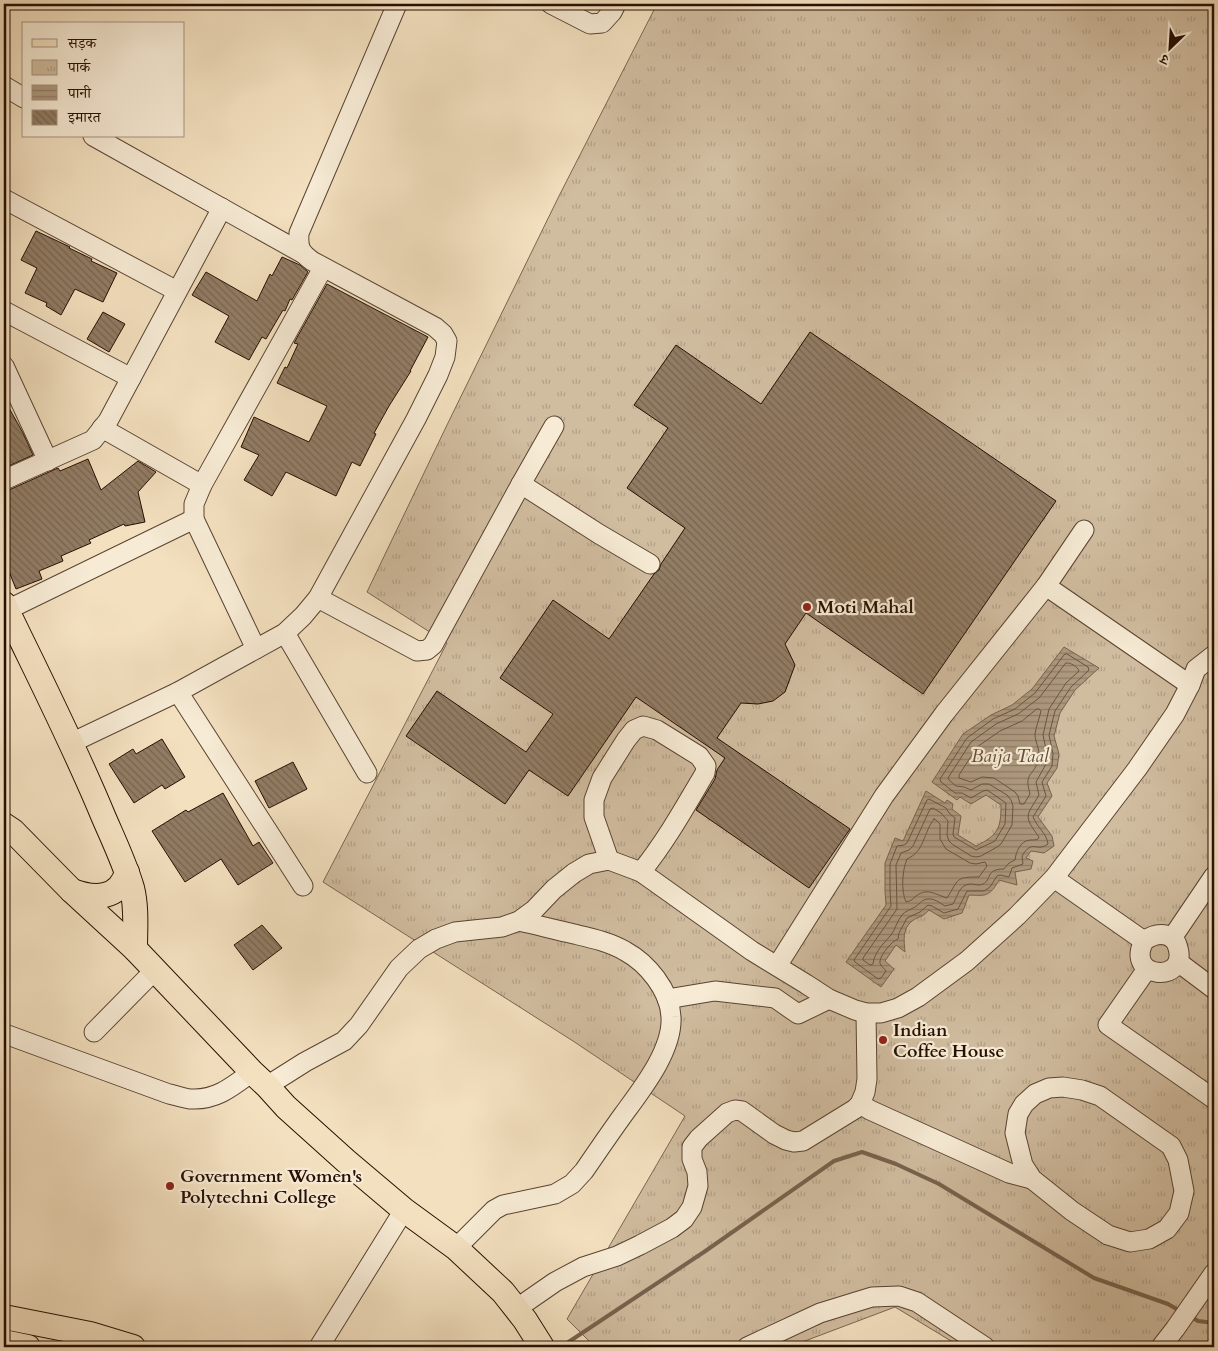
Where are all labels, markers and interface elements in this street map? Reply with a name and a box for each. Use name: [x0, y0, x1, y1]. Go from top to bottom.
legend: [22, 22, 185, 138]
north arrow: [1146, 22, 1196, 72]
text: सड़क: [67, 33, 97, 53]
text: उ: [1157, 49, 1173, 70]
text: पार्क: [67, 57, 91, 77]
text: पानी: [67, 83, 92, 103]
text: इमारत: [67, 107, 102, 127]
place label: Moti Mahal: [817, 595, 914, 620]
marker: Moti Mahal: [801, 601, 813, 613]
water label: Baija Taal: [971, 743, 1050, 769]
place label: Indian Coffee House: [893, 1018, 1004, 1064]
marker: Indian Coffee House: [877, 1034, 889, 1046]
place label: Government Women's Polytechni College: [180, 1164, 362, 1210]
marker: Government Women's Polytechni College: [164, 1180, 176, 1192]

